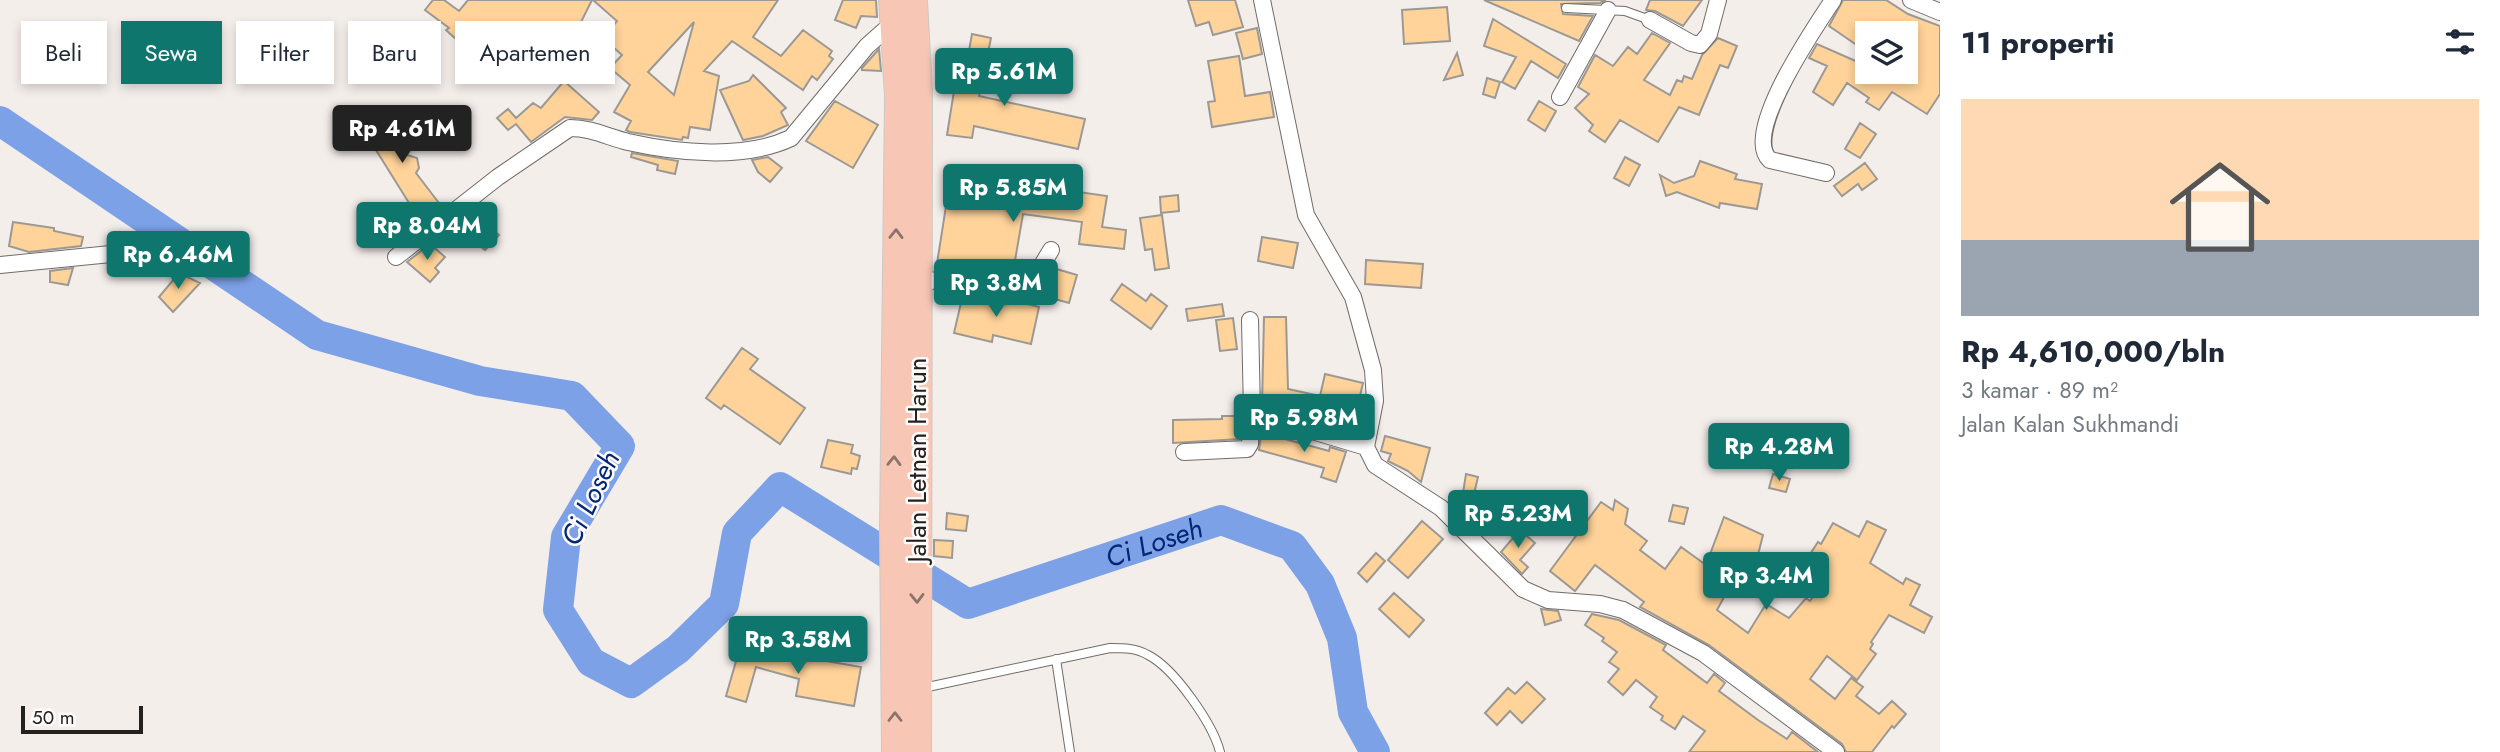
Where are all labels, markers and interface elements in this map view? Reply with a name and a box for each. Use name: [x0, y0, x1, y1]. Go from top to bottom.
chip: Beli: [21, 21, 107, 84]
chip: Sewa: [121, 21, 222, 84]
chip: Filter: [236, 21, 334, 84]
chip: Baru: [348, 21, 441, 84]
chip: Apartemen: [455, 21, 615, 84]
map controls: [1855, 21, 1918, 84]
button: layers: [1855, 21, 1918, 84]
text: 11 properti: [1961, 21, 2114, 64]
icon: filters: [2441, 23, 2479, 61]
pin: Rp 5.61M: [932, 48, 1076, 108]
text: Rp 5.61M: [951, 54, 1057, 88]
pin: Rp 4.61M: [330, 106, 474, 165]
text: Rp 4.61M: [348, 111, 456, 145]
icon: home: [2157, 144, 2283, 270]
pin: Rp 5.85M: [941, 164, 1085, 224]
text: Rp 5.85M: [959, 170, 1067, 204]
pin: Rp 8.04M: [355, 202, 499, 262]
text: Rp 8.04M: [372, 208, 482, 242]
one-way arrow: [889, 228, 904, 239]
pin: Rp 6.46M: [106, 232, 250, 291]
text: Rp 6.46M: [123, 237, 233, 271]
pin: Rp 3.8M: [931, 260, 1061, 319]
text: Rp 3.8M: [950, 265, 1042, 299]
text: Rp 4,610,000/bln: [1961, 330, 2225, 373]
street label: Jalan Letnan Harun: [898, 358, 936, 565]
text: 3 kamar · 89 m²: [1961, 373, 2118, 407]
pin: Rp 5.98M: [1232, 394, 1376, 454]
text: Rp 5.98M: [1250, 400, 1358, 434]
text: Jalan Kalan Sukhmandi: [1961, 407, 2179, 441]
pin: Rp 4.28M: [1707, 424, 1851, 483]
text: Rp 4.28M: [1724, 429, 1834, 463]
water label: Ci Loseh: [551, 444, 630, 552]
one-way arrow: [886, 456, 902, 466]
pin: Rp 5.23M: [1446, 490, 1590, 550]
text: Rp 5.23M: [1464, 496, 1572, 530]
water label: Ci Loseh: [1100, 508, 1208, 578]
pin: Rp 3.4M: [1701, 552, 1831, 612]
text: Rp 3.4M: [1719, 558, 1813, 592]
one-way arrow: [909, 593, 925, 603]
pin: Rp 3.58M: [726, 616, 870, 676]
text: Rp 3.58M: [744, 622, 852, 656]
scale bar: [21, 703, 144, 735]
text: 50 m: [32, 704, 75, 731]
one-way arrow: [887, 711, 903, 721]

